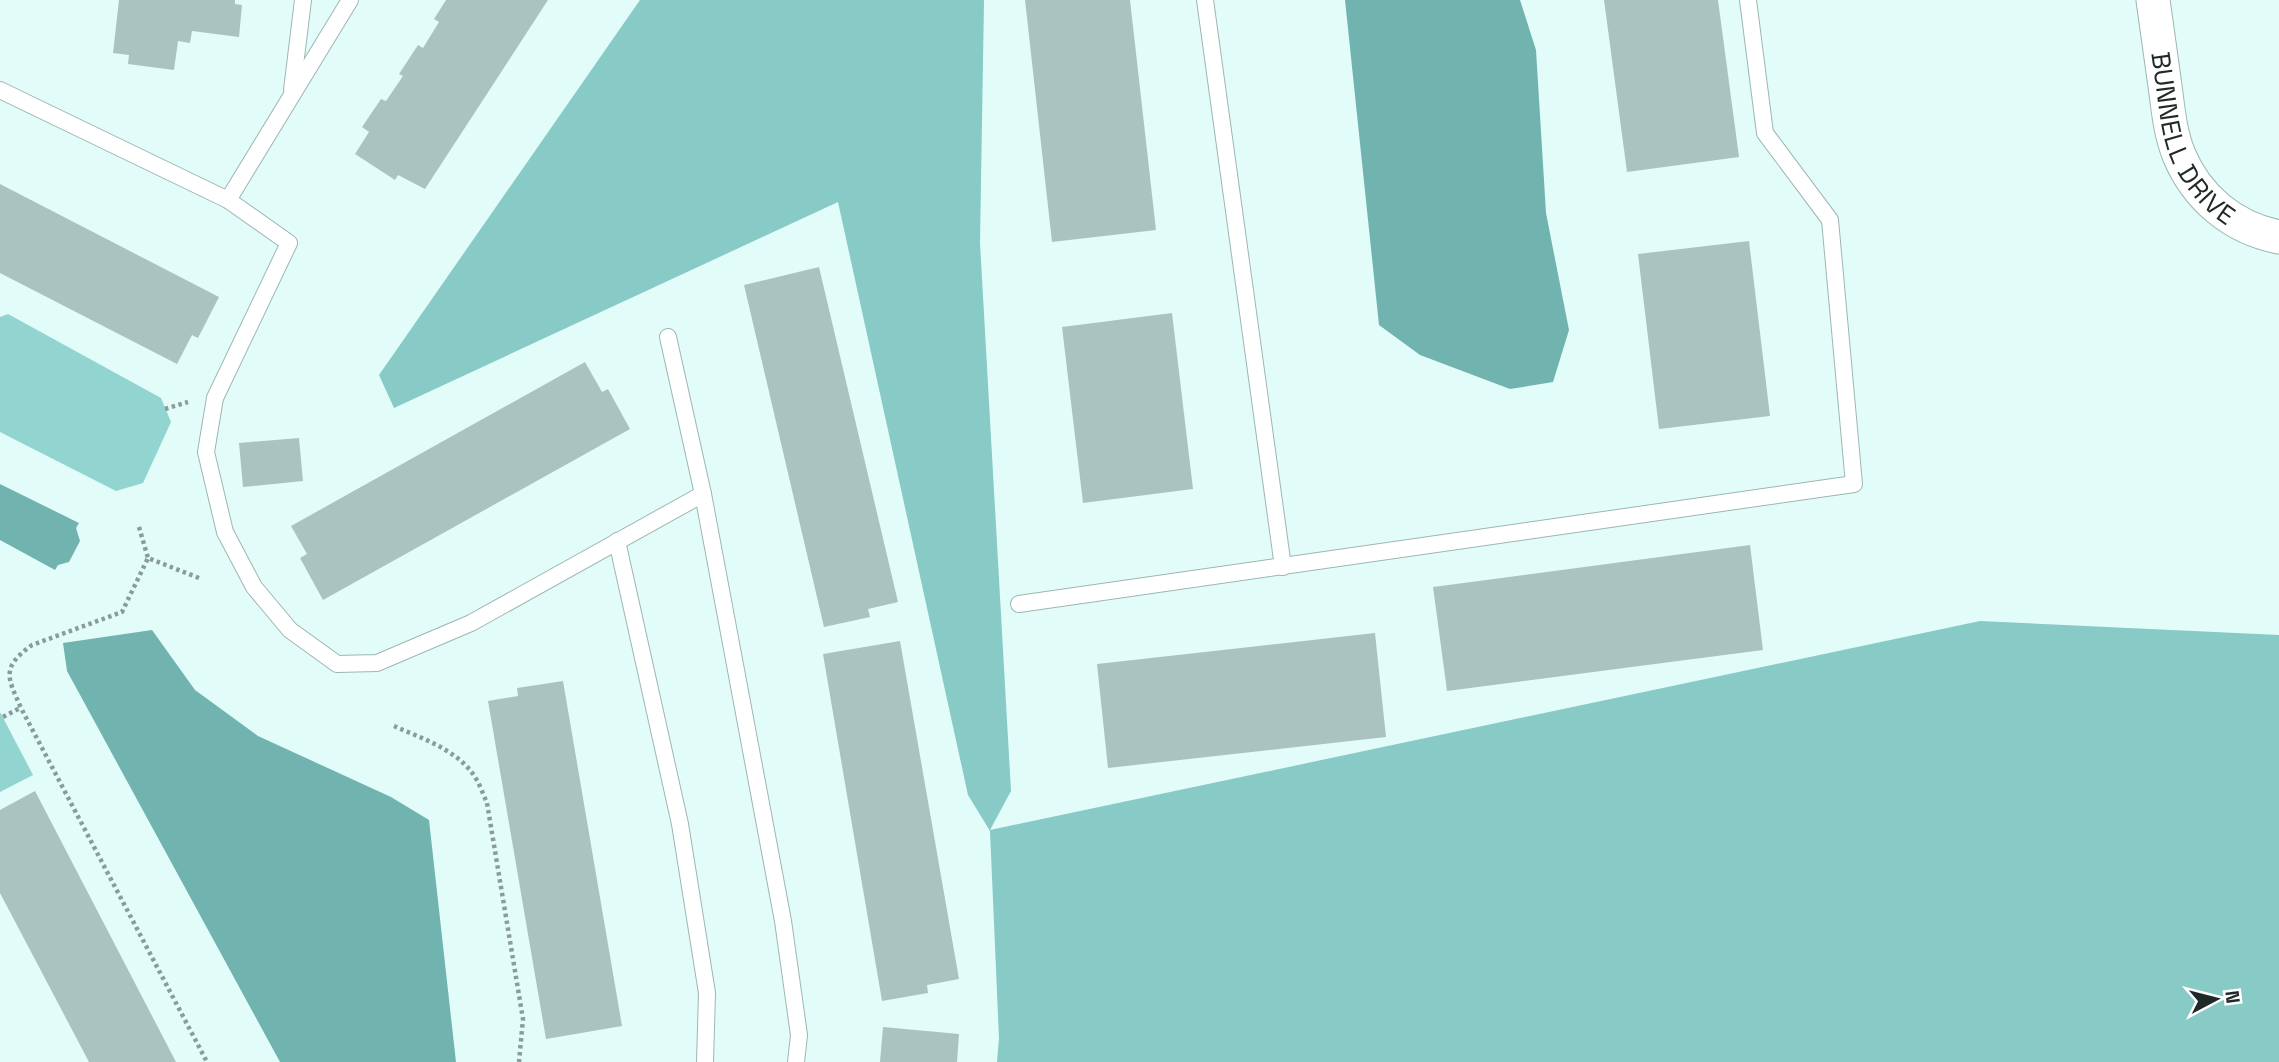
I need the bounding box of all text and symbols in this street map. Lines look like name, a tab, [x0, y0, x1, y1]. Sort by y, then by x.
street label: BUNNELL DRIVE	[2143, 50, 2242, 233]
north arrow	[2181, 964, 2251, 1034]
text: N	[2219, 989, 2246, 1005]

